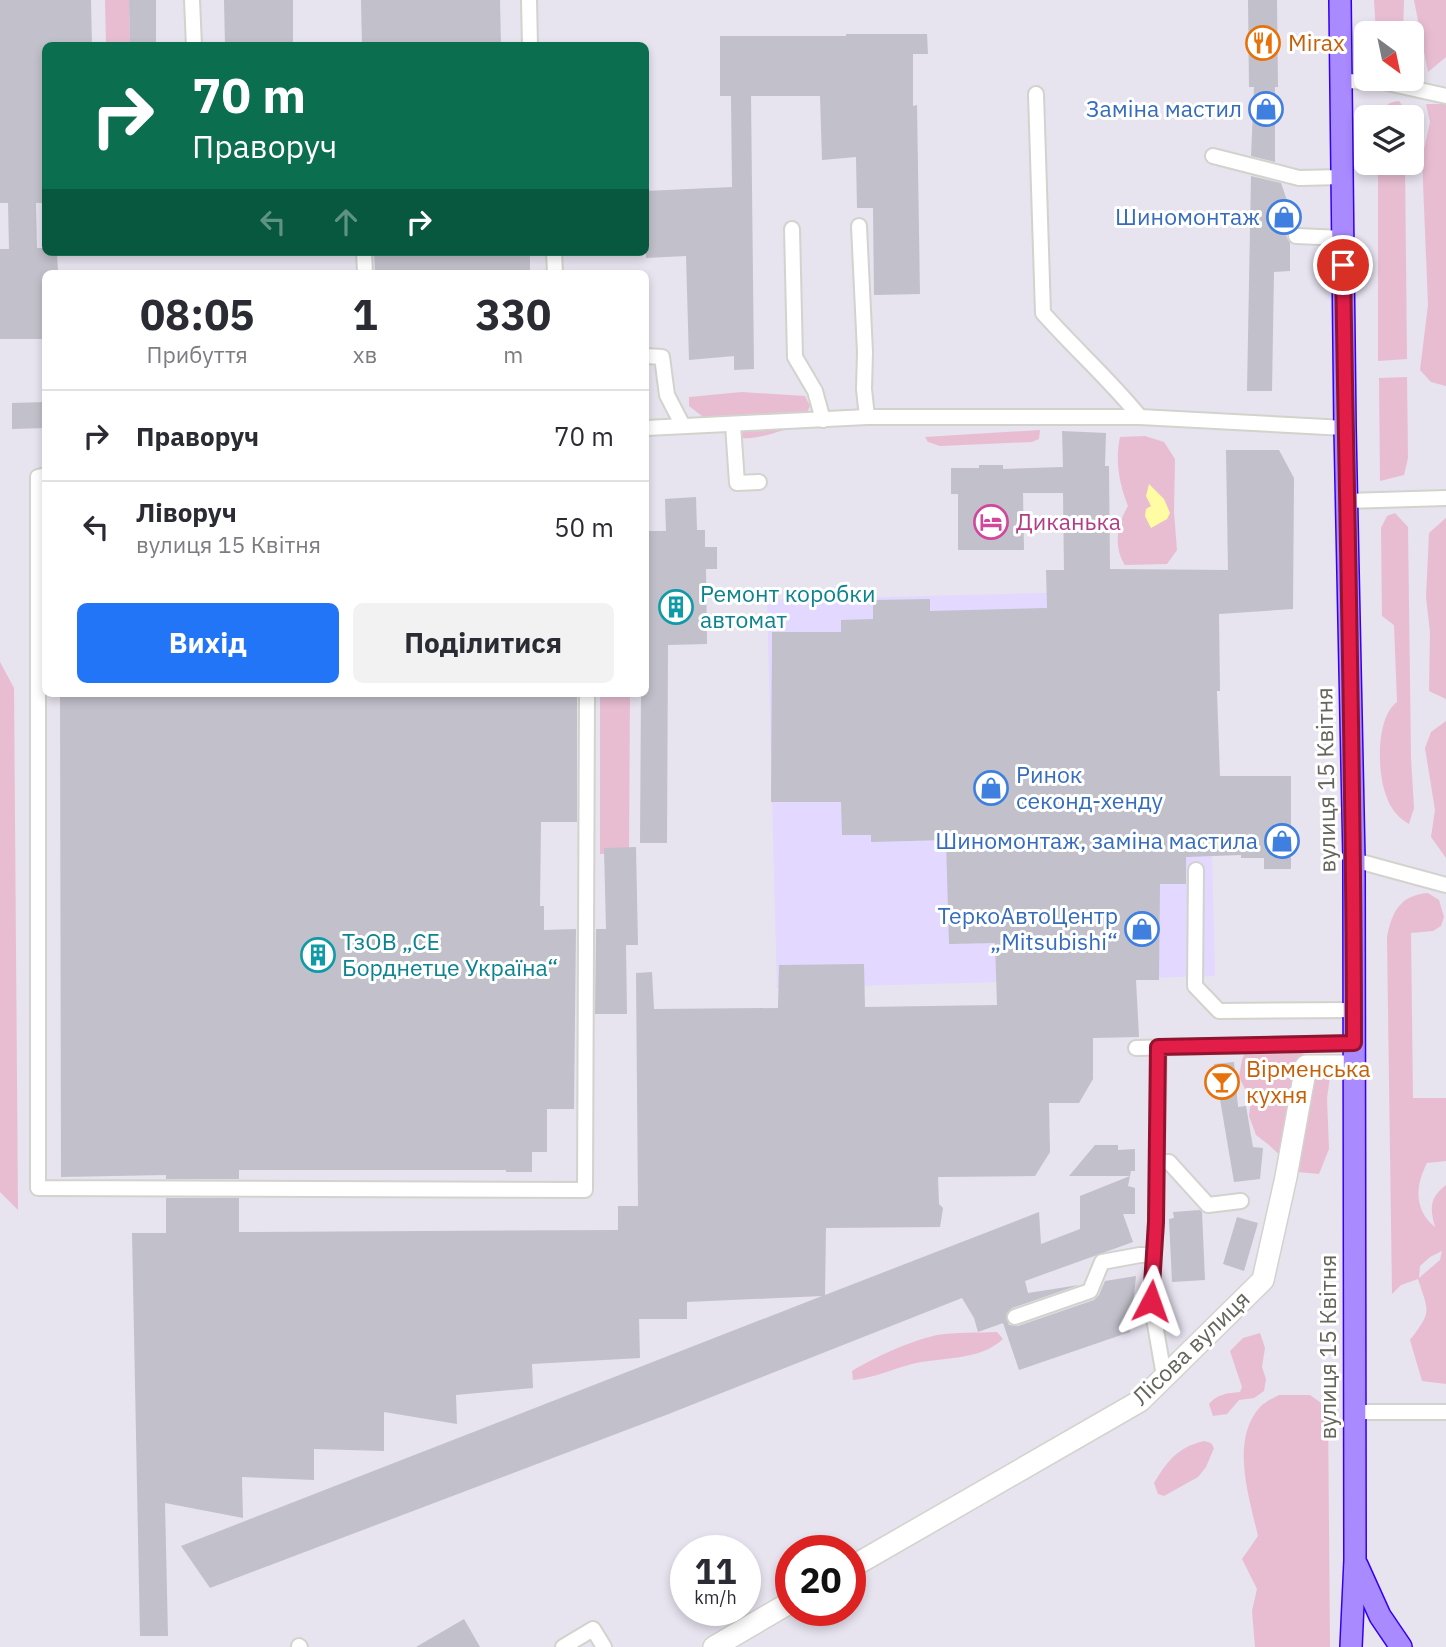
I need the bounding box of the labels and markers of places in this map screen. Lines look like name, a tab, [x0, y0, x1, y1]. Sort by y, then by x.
restaurant icon: Mirax	[1244, 24, 1282, 62]
place label: Mirax	[1288, 27, 1345, 57]
shop icon: Заміна мастил	[1247, 90, 1285, 128]
place label: Заміна мастил	[1086, 93, 1242, 123]
shop icon: Шиномонтаж	[1265, 198, 1303, 236]
place label: Шиномонтаж	[1115, 201, 1260, 231]
pin	[1313, 235, 1373, 295]
hotel icon: Диканька	[972, 503, 1010, 541]
place label: Диканька	[1016, 506, 1121, 536]
place label: Ремонт коробки автомат	[700, 578, 875, 634]
building icon: Ремонт коробки автомат	[657, 588, 695, 626]
place label: Ринок секонд-хенду	[1016, 759, 1164, 815]
shop icon: Ринок секонд-хенду	[972, 769, 1010, 807]
shop icon: Шиномонтаж, заміна мастила	[1263, 822, 1301, 860]
place label: Шиномонтаж, заміна мастила	[935, 825, 1258, 855]
place label: ТеркоАвтоЦентр „Mitsubishi“	[937, 900, 1118, 956]
shop icon: ТеркоАвтоЦентр „Mitsubishi“	[1123, 910, 1161, 948]
place label: ТзОВ „СЕ Борднетце Україна“	[342, 926, 558, 982]
building icon: ТзОВ „СЕ Борднетце Україна“	[299, 936, 337, 974]
place label: Вірменська кухня	[1246, 1053, 1371, 1109]
bar icon: Вірменська кухня	[1203, 1063, 1241, 1101]

